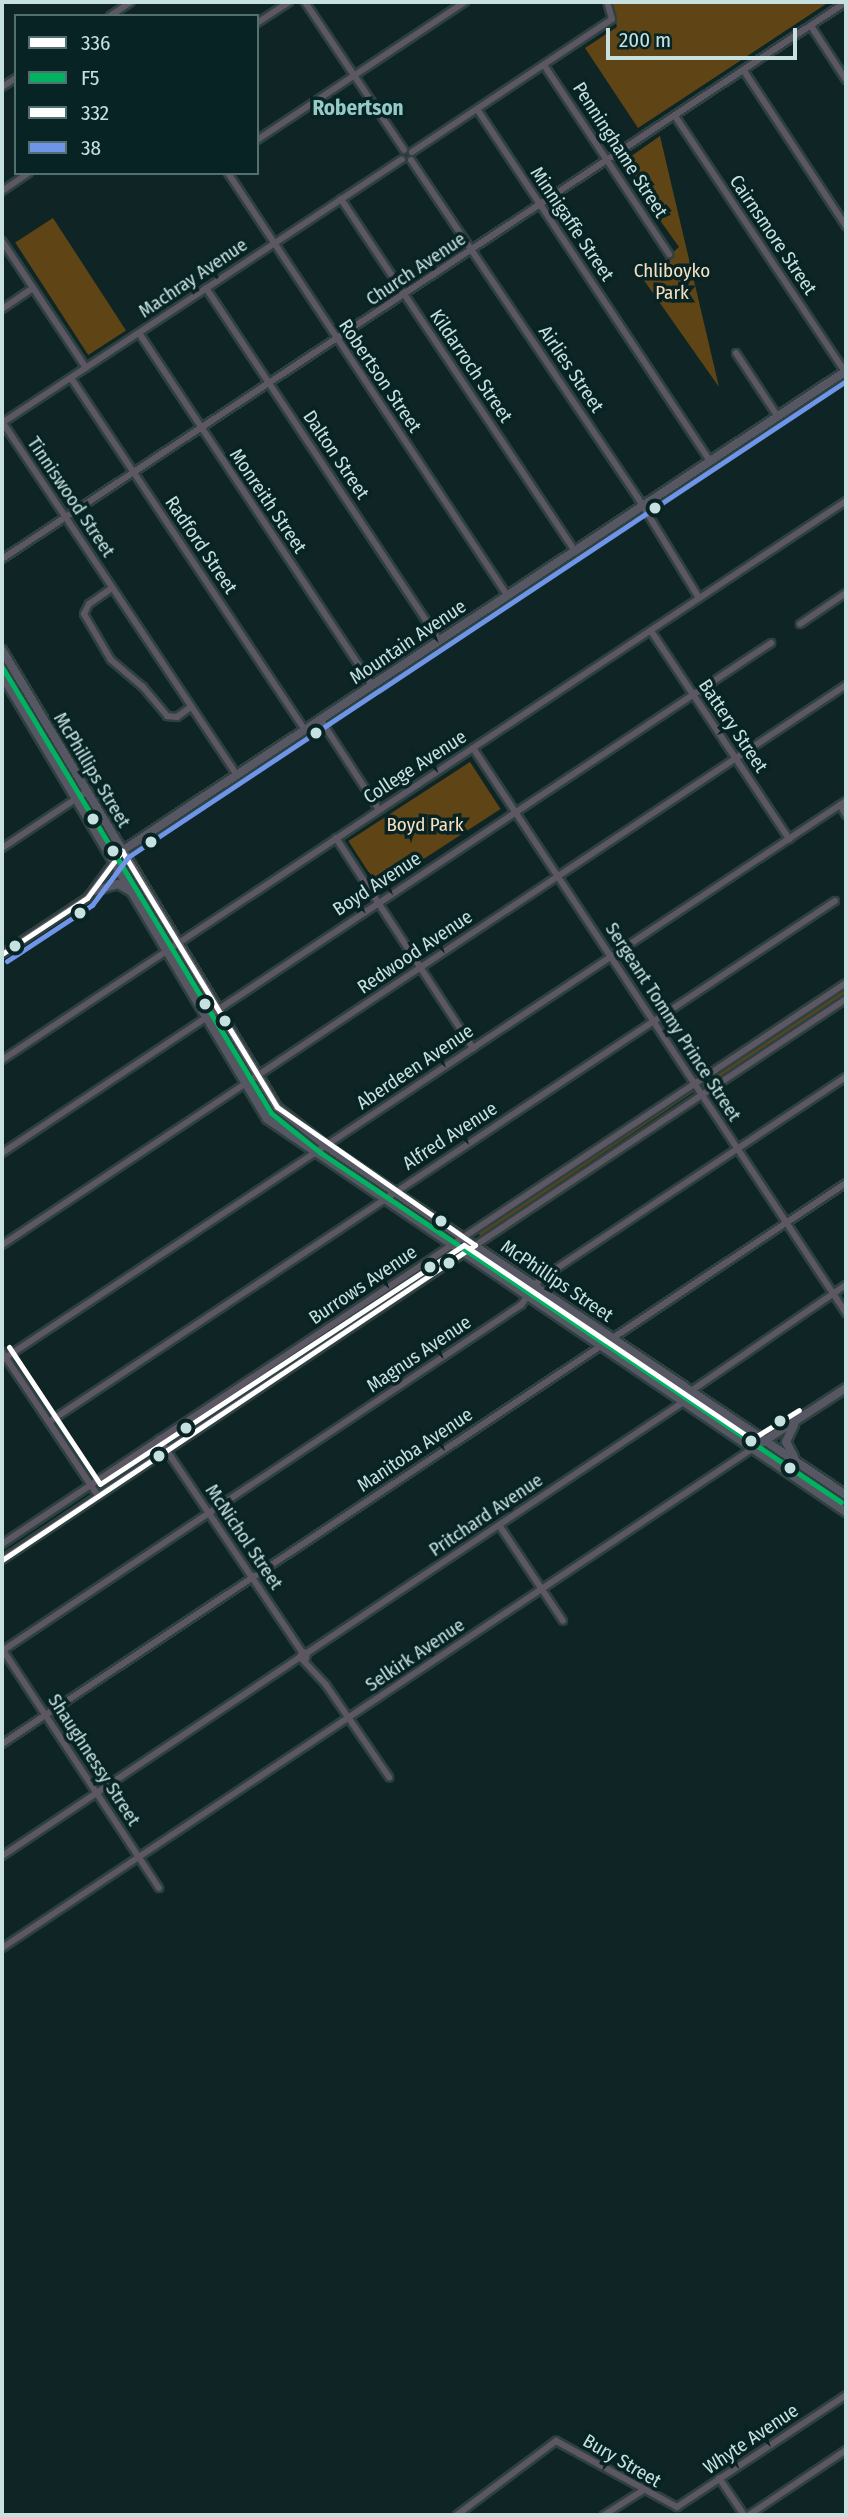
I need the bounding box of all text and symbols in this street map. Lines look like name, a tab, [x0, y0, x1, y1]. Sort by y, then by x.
legend	[14, 14, 259, 175]
scale bar	[610, 14, 801, 58]
text: 200 m	[619, 27, 671, 53]
text: 336	[81, 30, 110, 56]
text: F5	[81, 65, 99, 91]
street label: Penninghame Street	[568, 78, 672, 222]
district label: Robertson	[312, 95, 404, 121]
text: 332	[81, 100, 109, 126]
text: 38	[81, 135, 101, 161]
street label: Minnigaffe Street	[525, 162, 619, 286]
street label: Cairnsmore Street	[725, 171, 821, 299]
street label: Church Avenue	[362, 227, 470, 311]
street label: Machray Avenue	[134, 233, 252, 323]
park label: Chliboyko Park	[634, 260, 710, 304]
street label: Kildarroch Street	[425, 305, 517, 427]
street label: Robertson Street	[334, 315, 426, 437]
street label: Airlies Street	[534, 321, 608, 417]
street label: Dalton Street	[298, 406, 374, 504]
street label: Tinniswood Street	[22, 433, 120, 561]
street label: Monreith Street	[225, 444, 311, 558]
street label: Radford Street	[160, 492, 242, 598]
unlabelled marker	[648, 501, 662, 515]
street label: Mountain Avenue	[346, 595, 470, 689]
street label: Battery Street	[693, 675, 773, 777]
street label: McPhillips Street	[49, 708, 135, 832]
street label: College Avenue	[359, 725, 471, 809]
unlabelled marker	[309, 726, 323, 740]
unlabelled marker	[86, 812, 100, 826]
park label: Boyd Park	[386, 814, 464, 836]
unlabelled marker	[144, 835, 158, 849]
unlabelled marker	[106, 844, 120, 858]
street label: Boyd Avenue	[329, 847, 425, 921]
street label: Redwood Avenue	[353, 905, 477, 999]
unlabelled marker	[73, 906, 87, 920]
street label: Sergeant Tommy Prince Street	[600, 918, 746, 1126]
unlabelled marker	[8, 939, 22, 953]
unlabelled marker	[198, 997, 212, 1011]
unlabelled marker	[218, 1014, 232, 1028]
street label: Aberdeen Avenue	[352, 1019, 478, 1115]
street label: Alfred Avenue	[398, 1097, 502, 1175]
unlabelled marker	[434, 1214, 448, 1228]
street label: McPhillips Street	[497, 1235, 617, 1327]
street label: Burrows Avenue	[305, 1241, 421, 1329]
unlabelled marker	[442, 1256, 456, 1270]
unlabelled marker	[423, 1260, 437, 1274]
street label: Magnus Avenue	[362, 1311, 476, 1397]
street label: Manitoba Avenue	[353, 1403, 477, 1497]
unlabelled marker	[773, 1414, 787, 1428]
unlabelled marker	[179, 1421, 193, 1435]
unlabelled marker	[744, 1434, 758, 1448]
unlabelled marker	[152, 1449, 166, 1463]
unlabelled marker	[783, 1461, 797, 1475]
street label: Pritchard Avenue	[425, 1469, 547, 1561]
street label: McNichol Street	[200, 1480, 288, 1594]
street label: Selkirk Avenue	[361, 1614, 469, 1696]
street label: Shaughnessy Street	[43, 1690, 145, 1830]
street label: Whyte Avenue	[699, 2399, 803, 2479]
street label: Bury Street	[579, 2429, 665, 2493]

